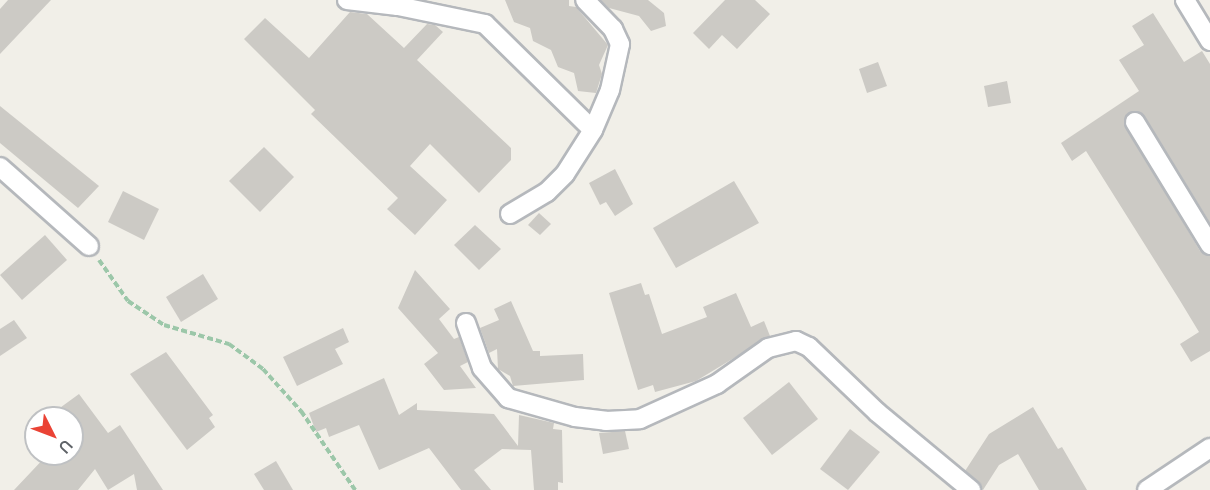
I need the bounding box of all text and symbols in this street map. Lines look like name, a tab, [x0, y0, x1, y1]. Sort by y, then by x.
north arrow	[24, 406, 84, 466]
text: U	[54, 435, 78, 458]

